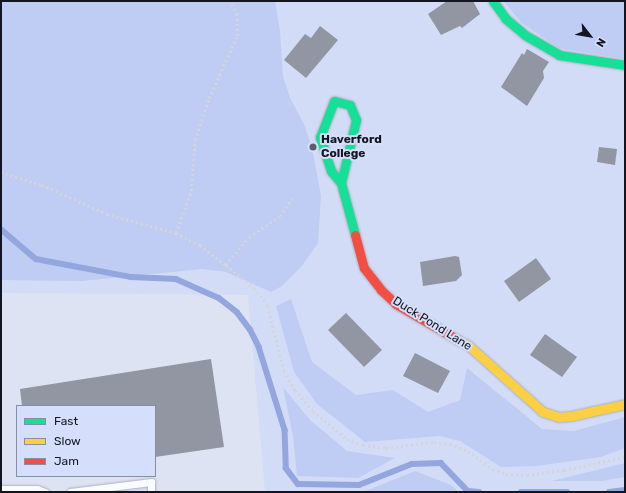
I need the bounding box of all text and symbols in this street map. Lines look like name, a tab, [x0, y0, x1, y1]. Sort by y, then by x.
north arrow	[570, 16, 610, 56]
text: N	[593, 36, 608, 49]
place label: Haverford College	[321, 133, 382, 161]
marker: Haverford College	[308, 142, 318, 152]
street label: Duck Pond Lane	[390, 294, 474, 354]
legend	[16, 405, 156, 477]
text: Fast	[54, 414, 78, 428]
text: Slow	[54, 434, 81, 448]
text: Jam	[54, 454, 79, 468]

